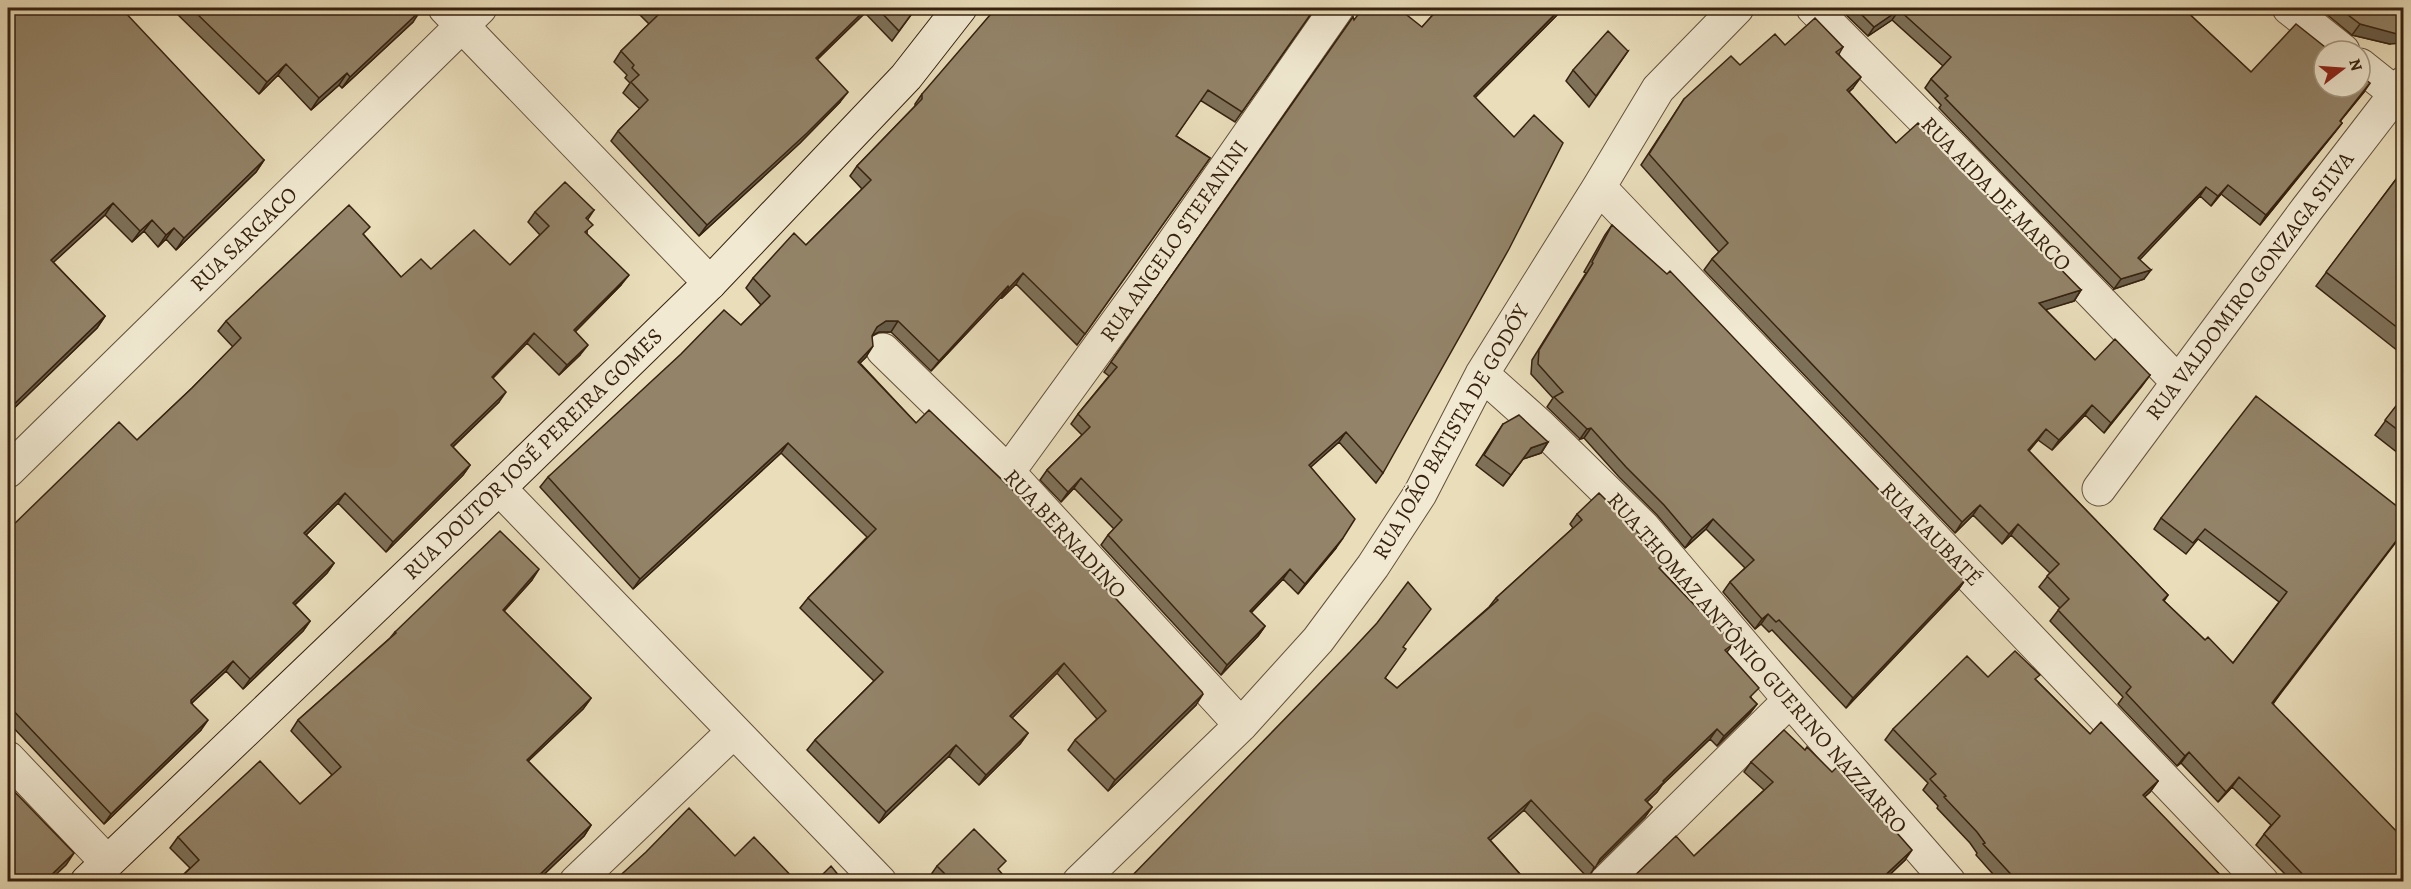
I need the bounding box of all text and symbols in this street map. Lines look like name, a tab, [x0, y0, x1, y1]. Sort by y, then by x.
north arrow	[2312, 39, 2372, 99]
text: N	[2343, 56, 2368, 74]
street label: RUA AIDA DE MARCO	[1914, 110, 2078, 278]
street label: RUA ANGELO STEFANINI	[1093, 134, 1255, 348]
street label: RUA VALDOMIRO GONZAGA SILVA	[2139, 145, 2362, 426]
street label: RUA SARGACO	[184, 180, 304, 298]
street label: RUA JOÃO BATISTA DE GODÓY	[1366, 298, 1537, 565]
street label: RUA DOUTOR JOSÉ PEREIRA GOMES	[397, 322, 669, 586]
street label: RUA BERNADINO	[997, 463, 1133, 605]
street label: RUA TAUBATÉ	[1873, 475, 1989, 593]
street label: RUA THOMAZ ANTÔNIO GUERINO NAZZARRO	[1600, 486, 1914, 840]

